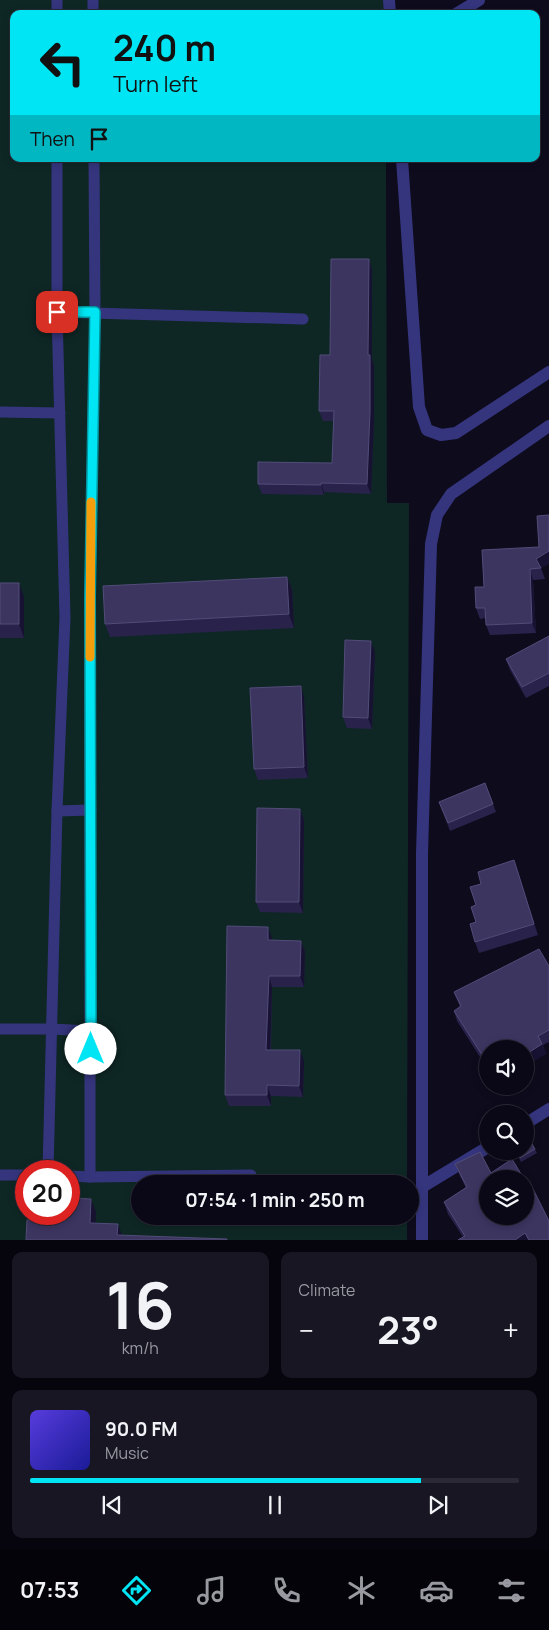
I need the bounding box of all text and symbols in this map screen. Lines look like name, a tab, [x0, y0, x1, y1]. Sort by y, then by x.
text: 240 m	[113, 24, 216, 72]
icon: left	[30, 30, 95, 95]
text: Turn left	[113, 69, 198, 99]
icon: arrive	[85, 125, 113, 153]
text: Then	[30, 126, 75, 152]
pin	[36, 291, 78, 333]
icon: arrive	[43, 298, 71, 326]
position arrow	[64, 1022, 116, 1074]
map controls	[479, 1040, 534, 1225]
button: sound	[479, 1040, 534, 1095]
button: search	[479, 1105, 534, 1160]
speed limit sign: 20	[15, 1160, 80, 1225]
button: layers	[479, 1170, 534, 1225]
text: 07:54 · 1 min · 250 m	[185, 1187, 365, 1213]
text: 16	[106, 1260, 175, 1349]
text: Climate	[299, 1279, 355, 1301]
text: 23°	[377, 1303, 439, 1355]
text: −	[299, 1311, 314, 1349]
text: +	[503, 1311, 519, 1349]
text: km/h	[122, 1337, 159, 1359]
text: 90.0 FM	[105, 1416, 178, 1442]
text: Music	[105, 1442, 149, 1464]
icon: previous	[98, 1491, 126, 1519]
icon: pause	[261, 1491, 289, 1519]
icon: next	[424, 1491, 452, 1519]
icon: directions	[119, 1573, 154, 1608]
icon: music	[194, 1573, 229, 1608]
icon: phone	[269, 1573, 304, 1608]
icon: climate	[344, 1573, 379, 1608]
icon: car	[419, 1573, 454, 1608]
icon: filters	[494, 1573, 529, 1608]
text: 07:53	[20, 1575, 79, 1605]

